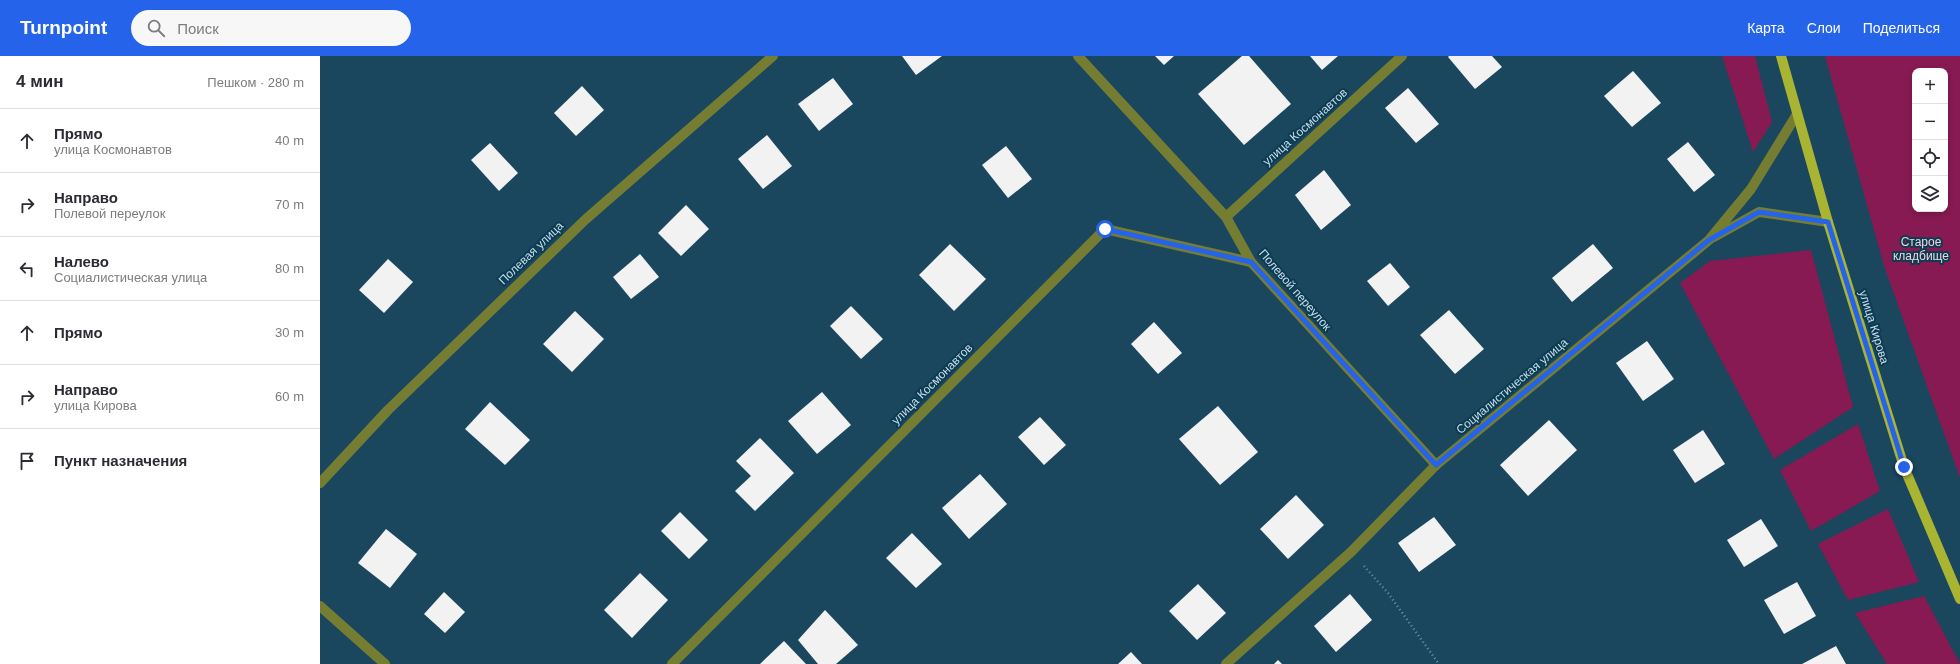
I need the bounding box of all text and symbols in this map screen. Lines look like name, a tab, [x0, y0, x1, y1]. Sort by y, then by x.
search box	[131, 10, 411, 46]
text: Turnpoint	[20, 17, 107, 38]
icon: search	[145, 17, 167, 39]
text: Поиск	[177, 20, 219, 37]
text: Карта	[1747, 20, 1785, 36]
text: Слои	[1807, 20, 1841, 36]
text: Поделиться	[1863, 20, 1940, 36]
map controls	[1912, 68, 1948, 212]
button: +	[1912, 68, 1948, 104]
text: 4 мин	[16, 72, 63, 91]
text: Пешком · 280 m	[207, 75, 304, 90]
street label: улица Космонавтов	[1260, 85, 1350, 169]
button: −	[1912, 104, 1948, 140]
text: Прямо	[54, 125, 103, 142]
icon: ahead	[16, 130, 38, 152]
text: 40 m	[275, 133, 304, 148]
button: locate	[1912, 140, 1948, 176]
text: улица Космонавтов	[54, 142, 172, 157]
button: layers	[1912, 176, 1948, 212]
text: Направо	[54, 189, 118, 206]
icon: right	[16, 194, 38, 216]
text: 70 m	[275, 197, 304, 212]
text: Полевой переулок	[54, 206, 165, 221]
street label: Полевая улица	[496, 218, 566, 287]
route start	[1096, 220, 1114, 238]
park label: Старое кладбище	[1893, 235, 1949, 263]
street label: Полевой переулок	[1256, 247, 1335, 334]
text: Налево	[54, 253, 109, 270]
icon: left	[16, 258, 38, 280]
text: 80 m	[275, 261, 304, 276]
text: Социалистическая улица	[54, 270, 207, 285]
street label: улица Кирова	[1856, 288, 1892, 366]
icon: ahead	[16, 322, 38, 344]
text: Прямо	[54, 324, 103, 341]
text: 30 m	[275, 325, 304, 340]
street label: Социалистическая улица	[1453, 335, 1571, 437]
street label: улица Космонавтов	[889, 341, 975, 427]
text: Направо	[54, 381, 118, 398]
icon: right	[16, 386, 38, 408]
text: 60 m	[275, 389, 304, 404]
text: улица Кирова	[54, 398, 137, 413]
icon: arrive	[16, 450, 38, 472]
text: Пункт назначения	[54, 452, 187, 469]
route end	[1895, 458, 1913, 476]

